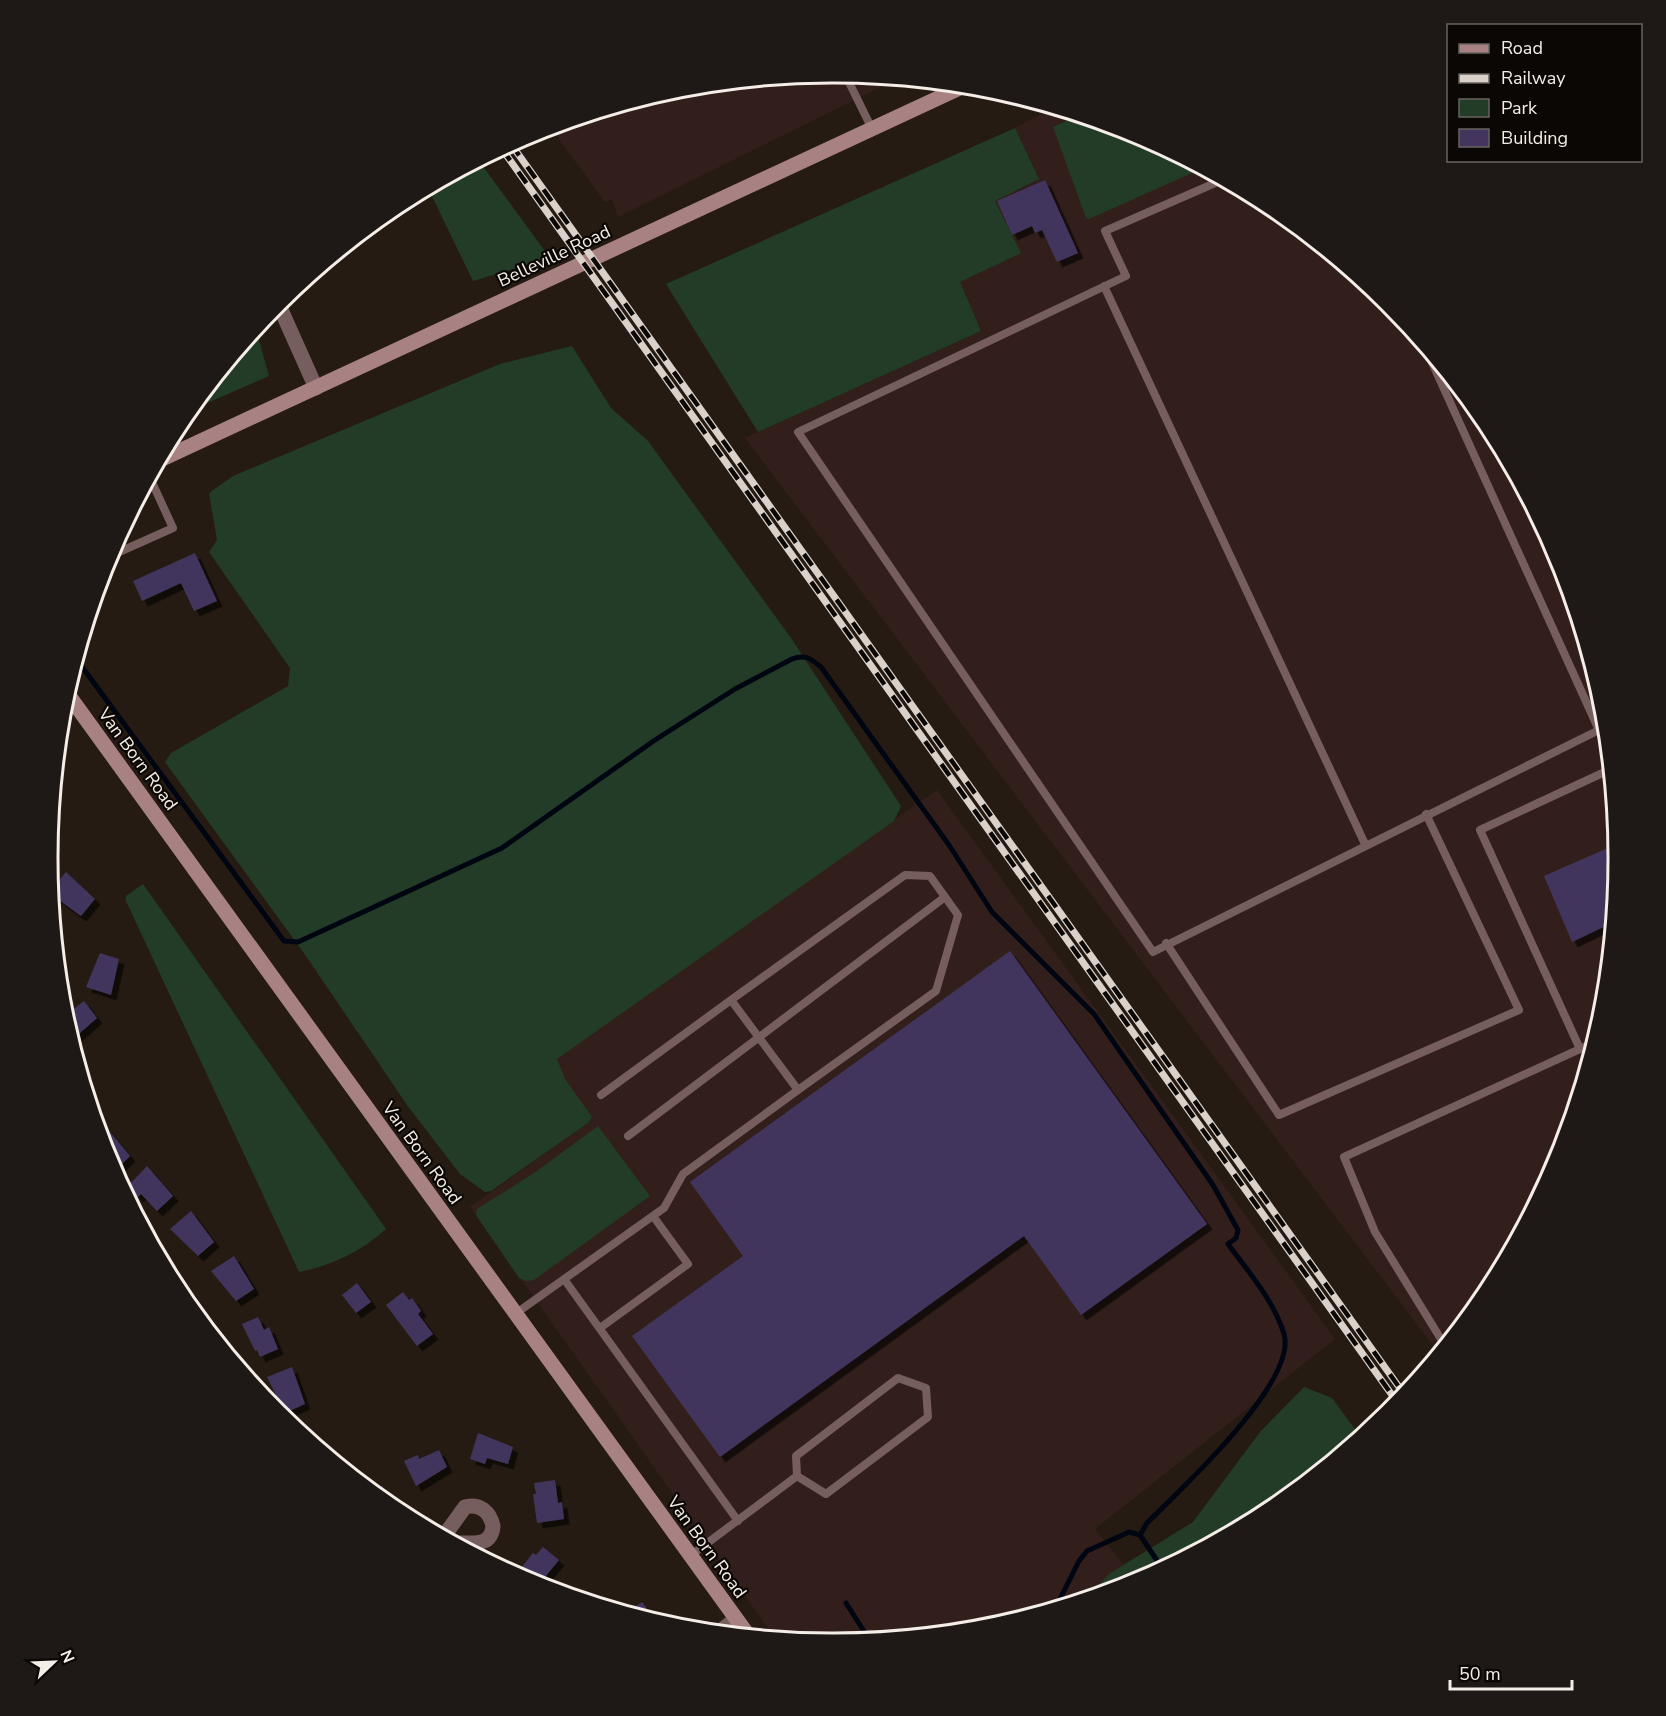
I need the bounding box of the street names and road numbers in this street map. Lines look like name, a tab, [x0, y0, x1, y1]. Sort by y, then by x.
street label: Belleville Road	[494, 219, 614, 293]
street label: Van Born Road	[92, 702, 183, 815]
street label: Van Born Road	[376, 1096, 467, 1209]
street label: Van Born Road	[661, 1490, 752, 1603]

